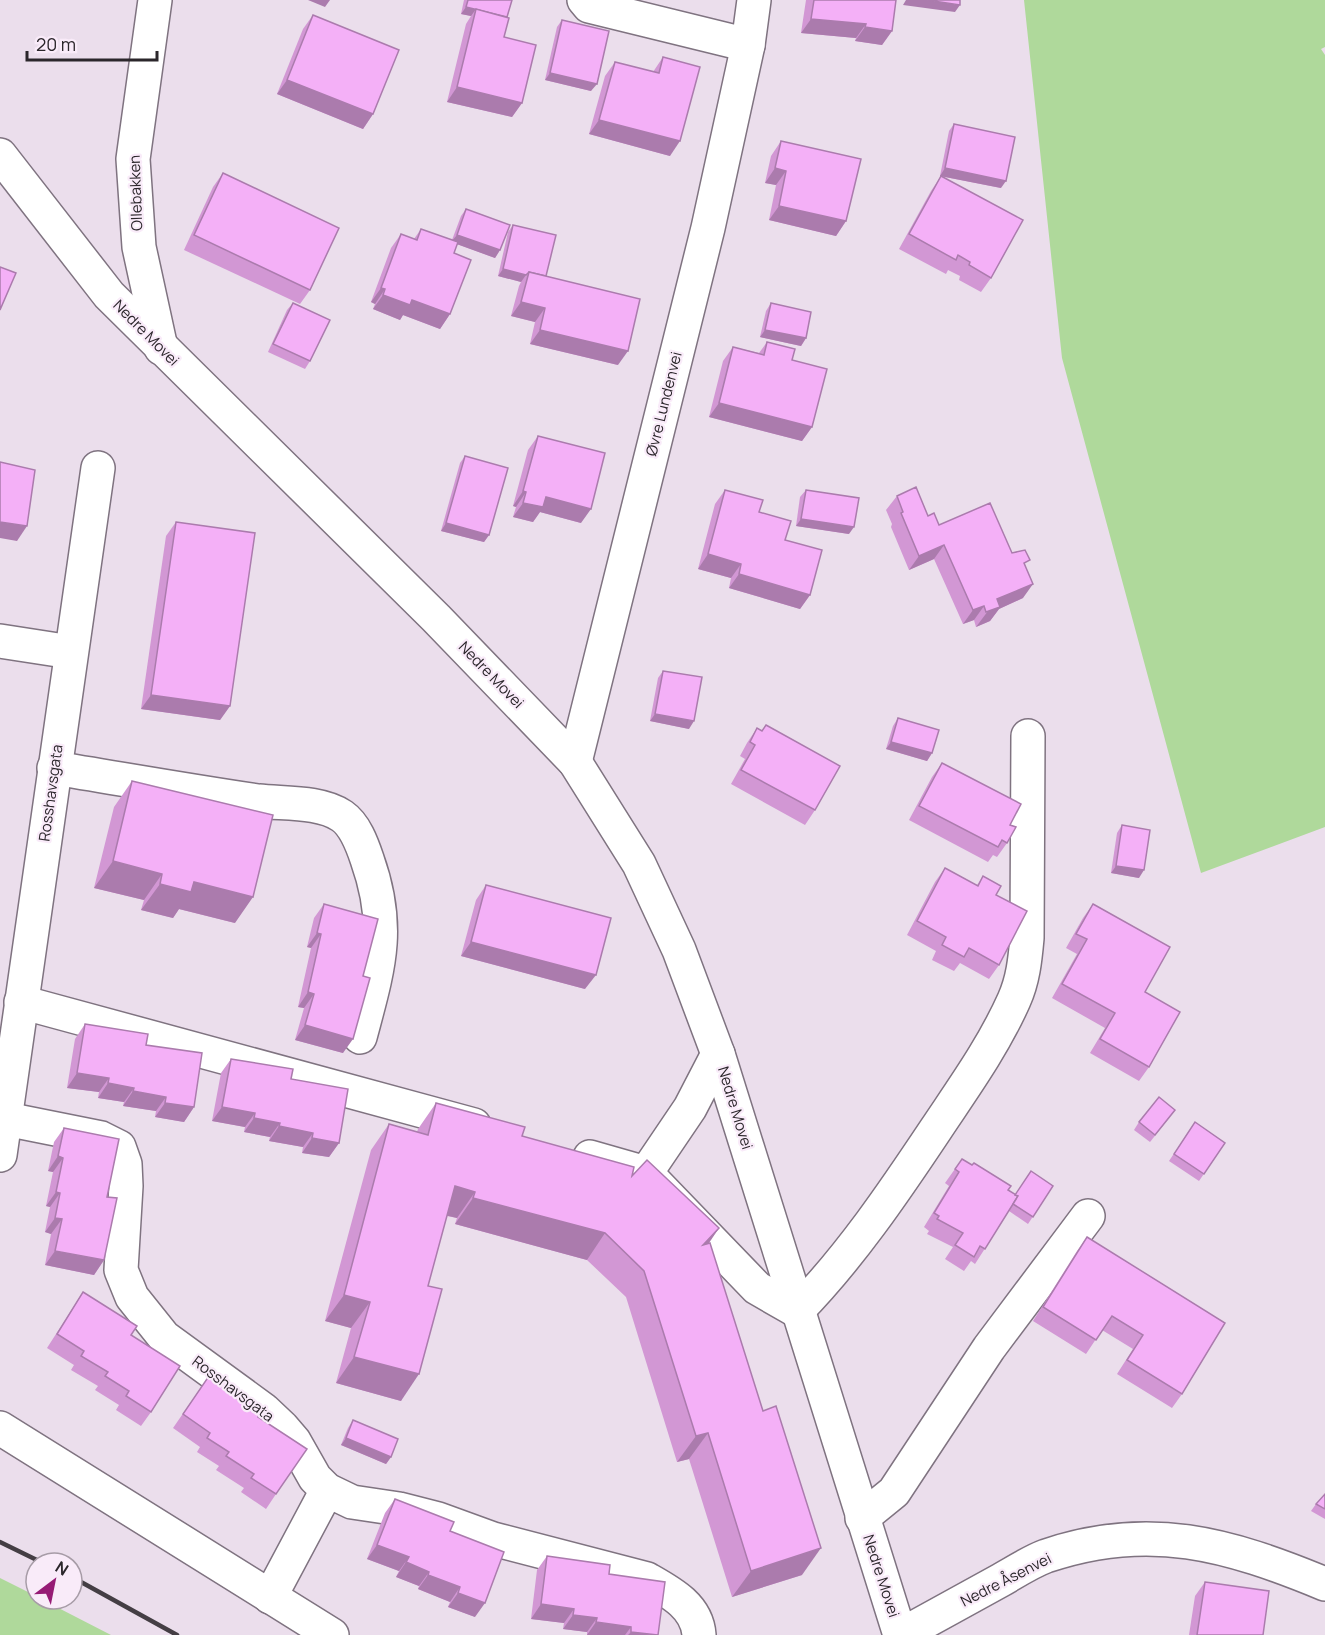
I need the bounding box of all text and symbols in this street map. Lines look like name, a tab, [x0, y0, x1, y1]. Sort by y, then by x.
scale bar	[27, 24, 158, 62]
text: 20 m	[36, 32, 76, 56]
street label: Ollebakken	[124, 155, 147, 231]
street label: Nedre Movei	[109, 295, 184, 370]
street label: Øvre Lundenvei	[640, 349, 687, 458]
street label: Nedre Movei	[454, 637, 529, 713]
street label: Rosshavsgata	[33, 743, 68, 843]
street label: Nedre Movei	[713, 1064, 758, 1152]
street label: Rosshavsgata	[188, 1351, 279, 1426]
street label: Nedre Movei	[858, 1532, 905, 1620]
street label: Nedre Åsenvei	[957, 1548, 1055, 1611]
north arrow	[24, 1551, 84, 1611]
text: N	[51, 1556, 73, 1581]

